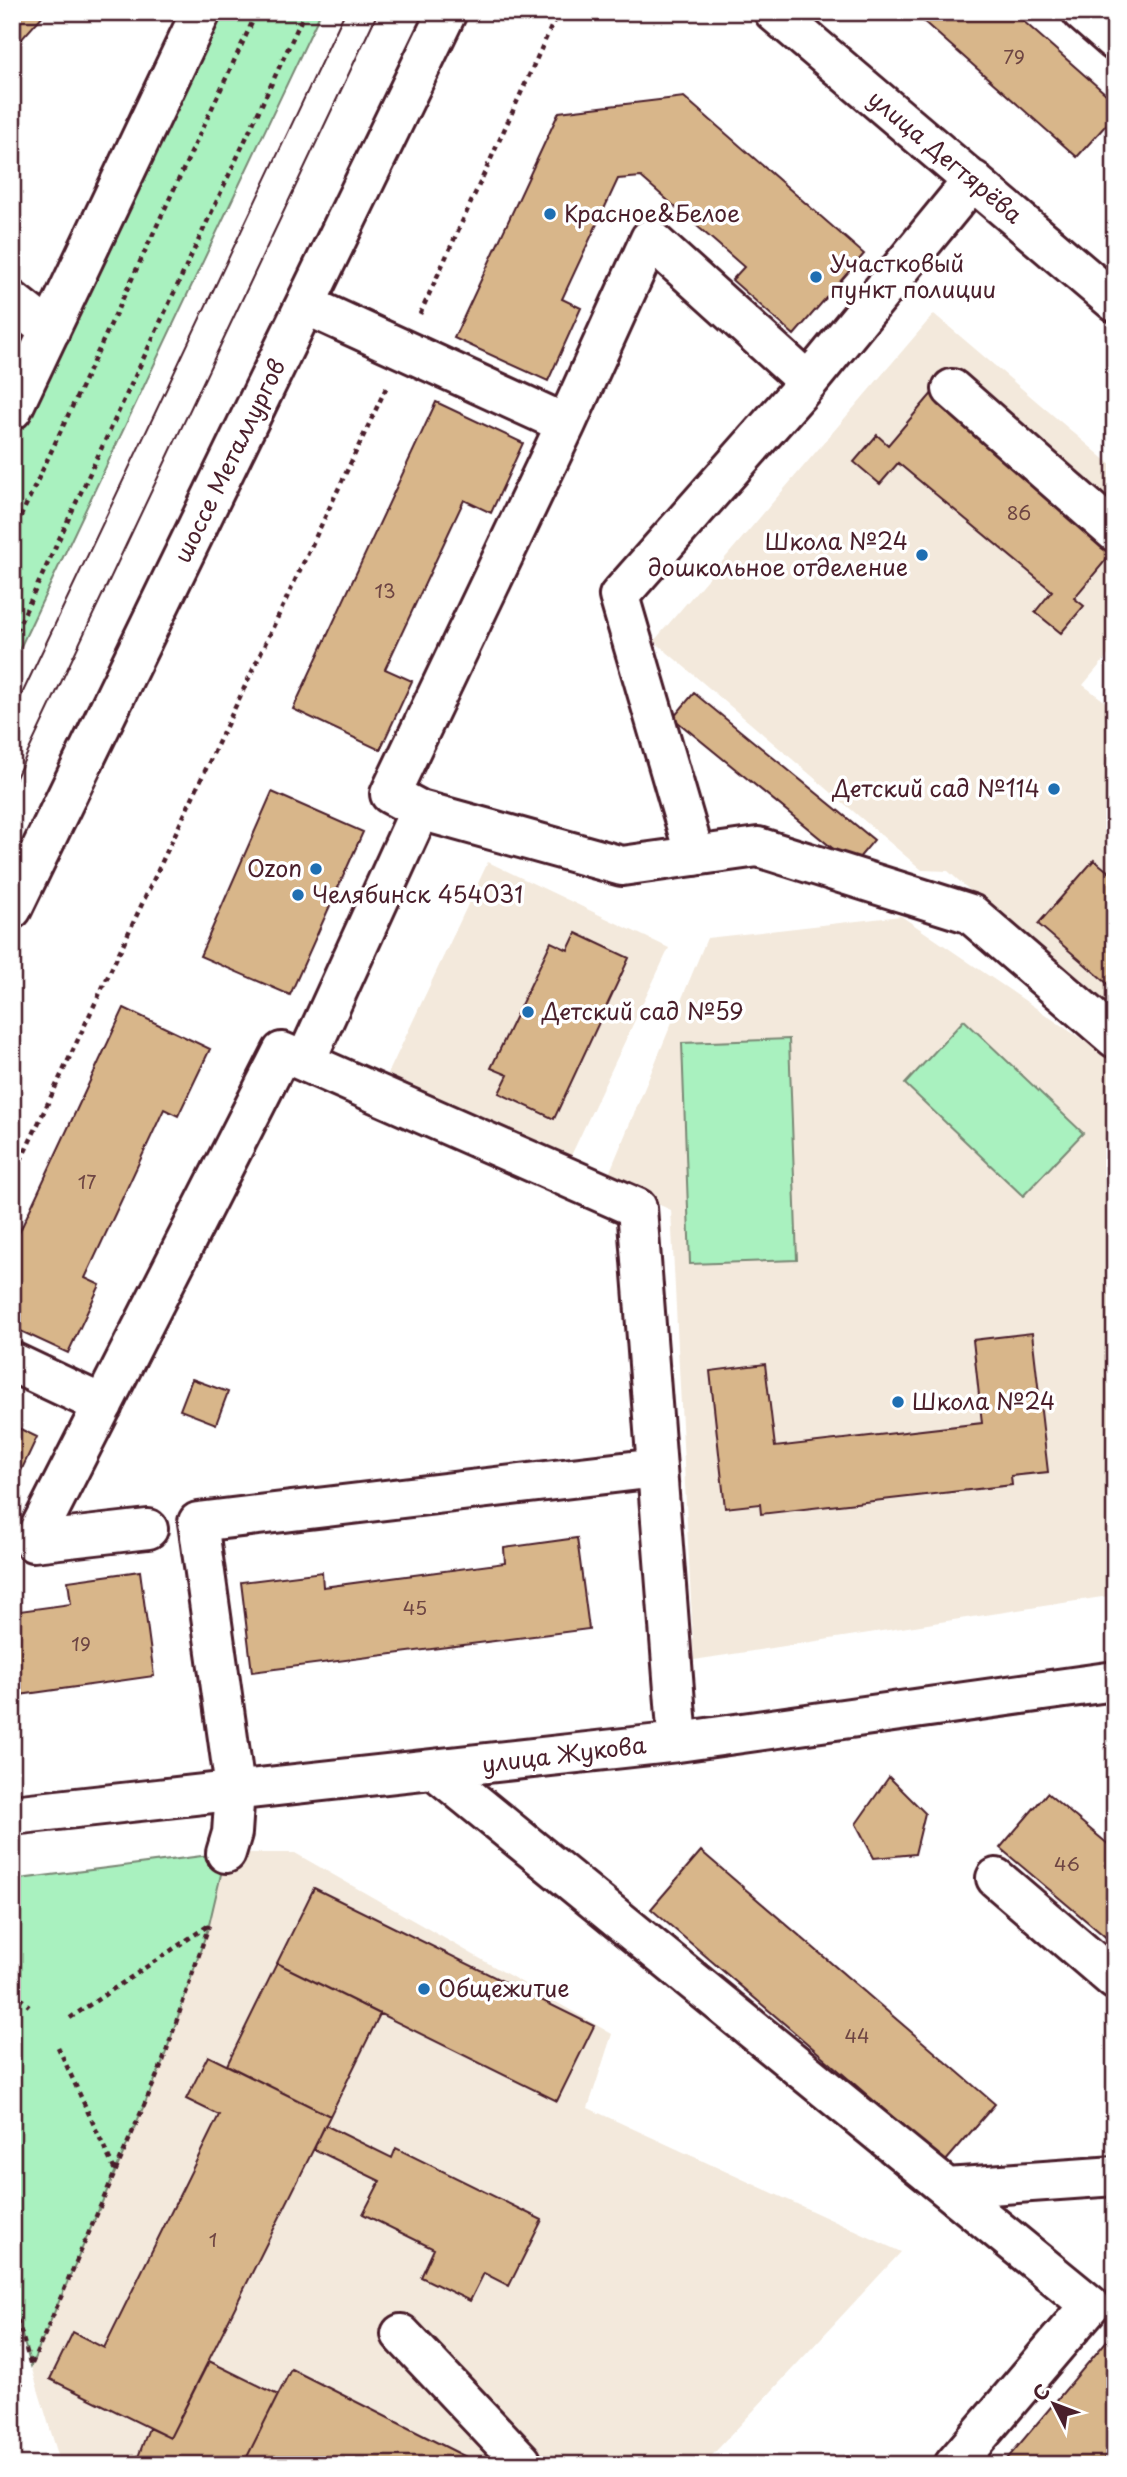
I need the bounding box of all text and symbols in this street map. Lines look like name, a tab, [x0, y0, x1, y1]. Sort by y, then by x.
house number: 79	[1003, 42, 1025, 70]
street label: улица Дегтярёва	[861, 81, 1031, 231]
place label: Красное&Белое	[564, 195, 740, 230]
marker: Красное&Белое	[542, 206, 558, 222]
place label: Участковый пункт полиции	[830, 245, 996, 306]
marker: Участковый пункт полиции	[808, 269, 824, 285]
street label: шоссе Металлургов	[164, 352, 293, 568]
house number: 86	[1007, 498, 1031, 526]
place label: Школа №24 дошкольное отделение	[648, 523, 908, 584]
marker: Школа №24 дошкольное отделение	[914, 547, 930, 563]
house number: 13	[374, 576, 396, 604]
place label: Детский сад №114	[831, 770, 1040, 805]
marker: Детский сад №114	[1046, 781, 1062, 797]
place label: Ozon	[247, 850, 302, 885]
marker: Ozon	[308, 861, 324, 877]
place label: Челябинск 454031	[312, 876, 523, 911]
marker: Челябинск 454031	[290, 887, 306, 903]
place label: Детский сад №59	[541, 993, 744, 1028]
marker: Детский сад №59	[520, 1004, 536, 1020]
house number: 17	[78, 1167, 96, 1195]
place label: Школа №24	[912, 1383, 1055, 1418]
marker: Школа №24	[890, 1394, 906, 1410]
house number: 45	[403, 1593, 427, 1621]
house number: 19	[71, 1629, 91, 1657]
street label: улица Жукова	[480, 1726, 649, 1781]
house number: 46	[1054, 1849, 1080, 1877]
place label: Общежитие	[438, 1970, 570, 2005]
marker: Общежитие	[416, 1981, 432, 1997]
house number: 44	[844, 2021, 870, 2049]
house number: 1	[209, 2225, 217, 2253]
north arrow	[1018, 2368, 1088, 2438]
text: С	[1025, 2377, 1056, 2407]

